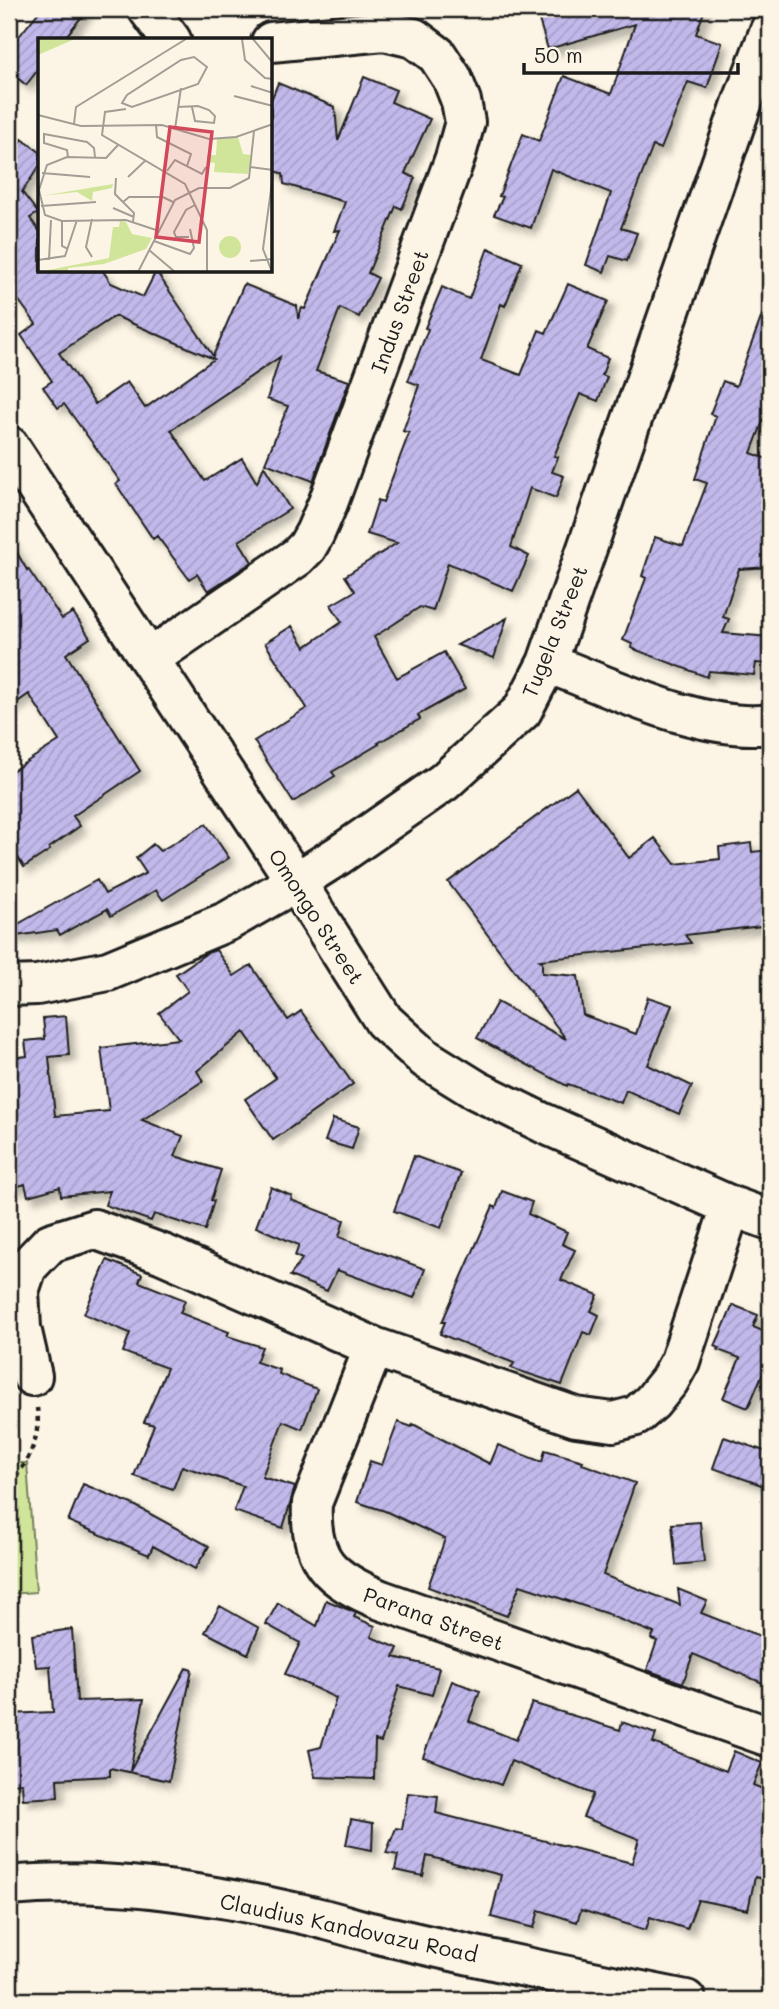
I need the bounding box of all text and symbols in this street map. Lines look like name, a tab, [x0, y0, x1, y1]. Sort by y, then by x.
scale bar	[524, 32, 737, 76]
inset map	[38, 38, 273, 273]
text: 50 m	[534, 41, 583, 68]
street label: Indus Street	[364, 246, 434, 376]
street label: Tugela Street	[515, 561, 593, 701]
street label: Omongo Street	[263, 843, 371, 989]
street label: Parana Street	[360, 1580, 508, 1656]
street label: Claudius Kandovazu Road	[218, 1886, 480, 1968]

